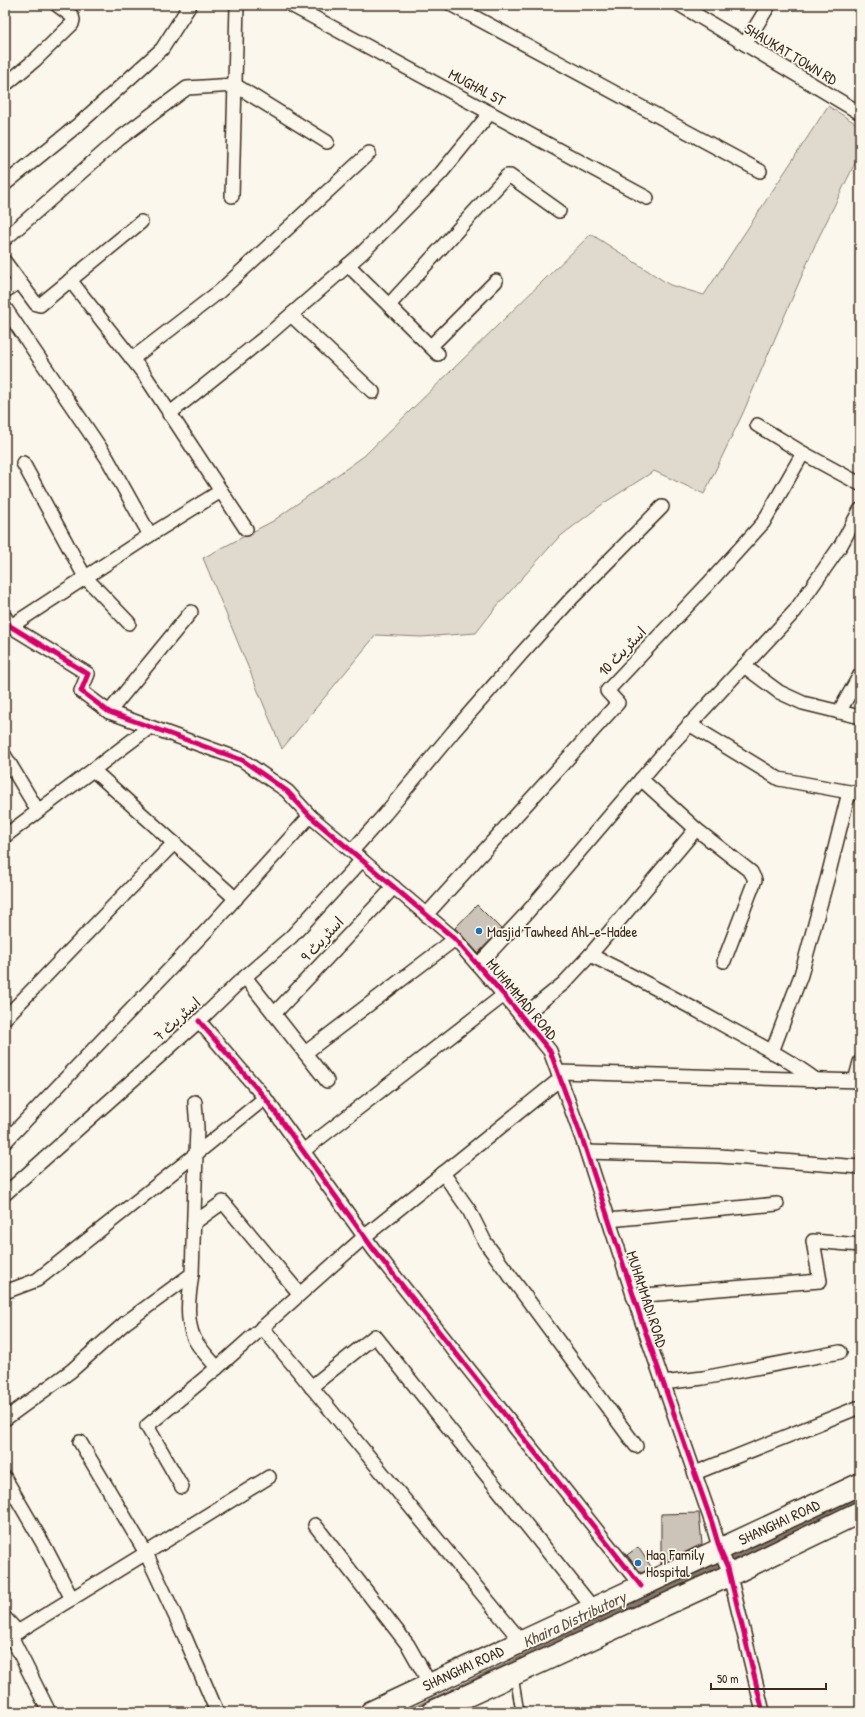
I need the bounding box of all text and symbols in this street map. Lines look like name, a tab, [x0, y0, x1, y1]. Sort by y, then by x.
street label: SHAUKAT TOWN RD	[741, 18, 842, 91]
street label: MUGHAL ST	[445, 63, 510, 111]
street label: اسٹریٹ 10	[593, 622, 651, 680]
street label: اسٹریٹ 9	[296, 912, 348, 966]
place label: Masjid Tawheed Ahl-e-Hadee	[487, 921, 638, 942]
marker: Masjid Tawheed Ahl-e-Hadee	[474, 926, 484, 936]
street label: MUHAMMADI ROAD	[482, 954, 563, 1045]
street label: اسٹریٹ 7	[149, 992, 205, 1046]
street label: MUHAMMADI ROAD	[622, 1248, 673, 1351]
street label: SHANGHAI ROAD	[735, 1494, 824, 1550]
place label: Haq Family Hospital	[646, 1544, 705, 1582]
marker: Haq Family Hospital	[633, 1558, 643, 1568]
water label: Khaira Distributory	[519, 1585, 631, 1653]
street label: SHANGHAI ROAD	[419, 1640, 508, 1696]
scale bar	[711, 1665, 826, 1691]
text: 50 m	[717, 1670, 738, 1687]

